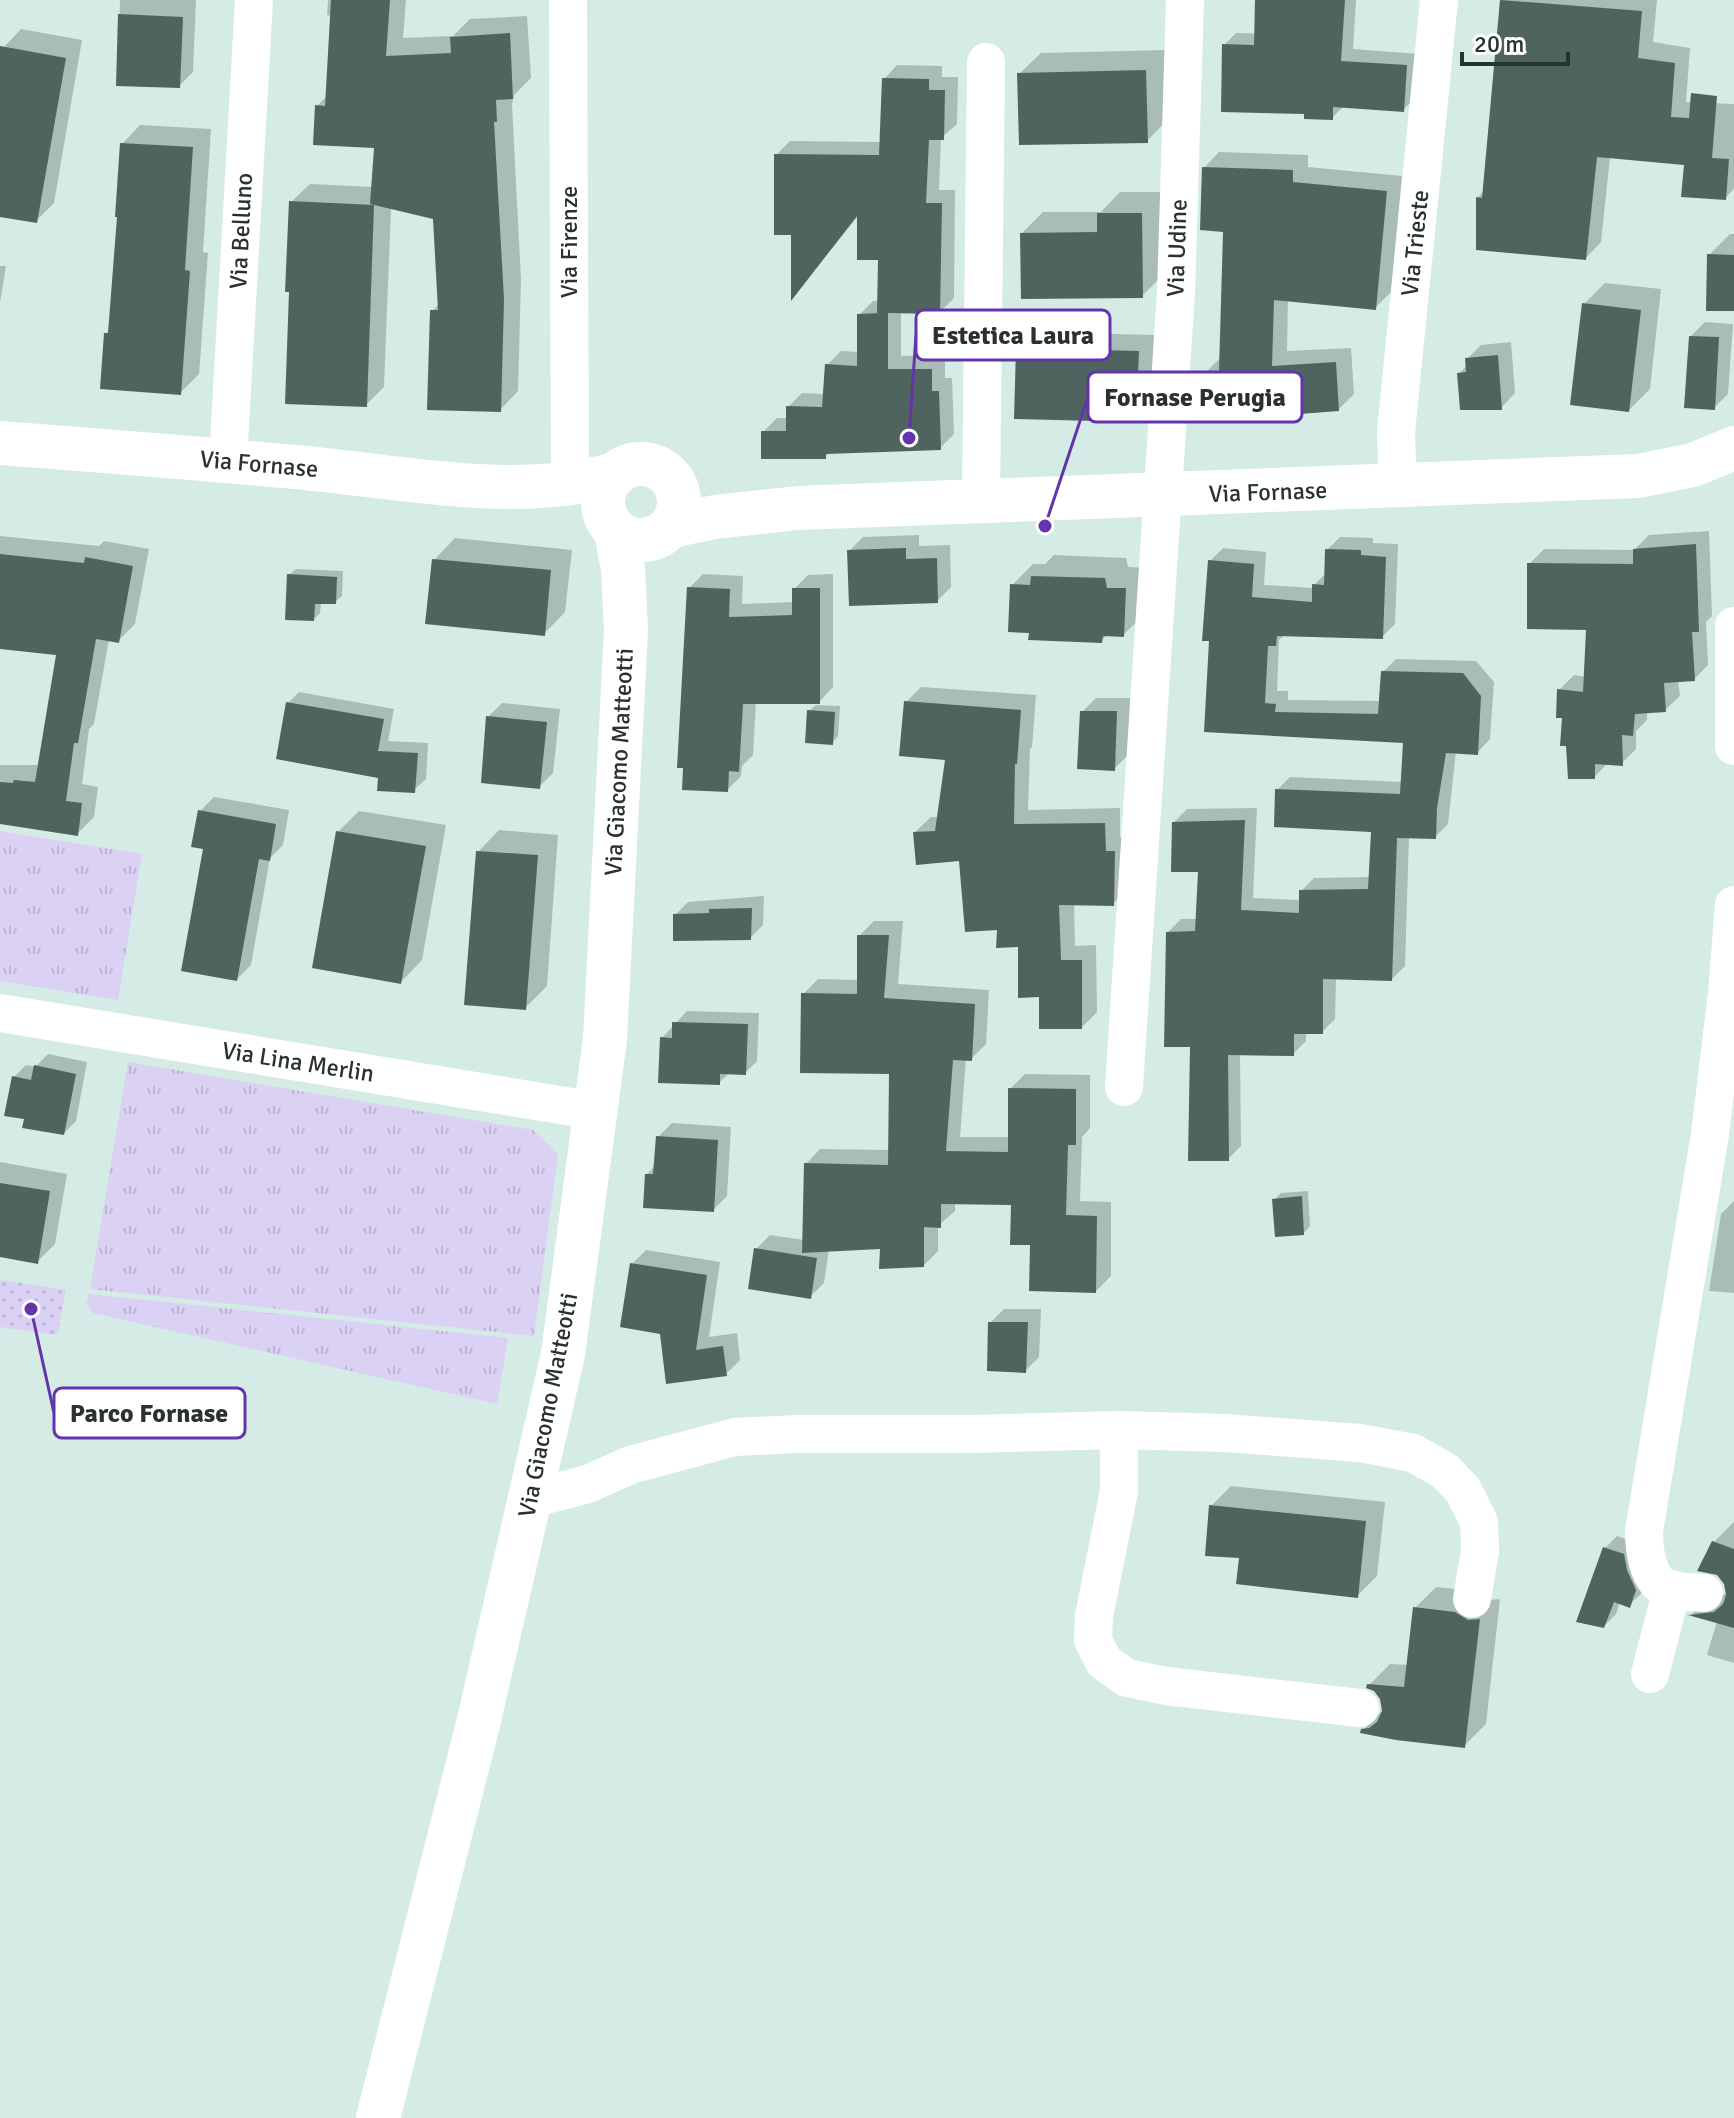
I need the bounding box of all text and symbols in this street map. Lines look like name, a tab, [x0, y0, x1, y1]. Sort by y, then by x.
scale bar	[1462, 16, 1568, 66]
text: 20 m	[1474, 29, 1524, 59]
street label: Via Belluno	[223, 172, 259, 290]
street label: Via Firenze	[554, 186, 584, 298]
street label: Via Trieste	[1394, 188, 1436, 298]
street label: Via Udine	[1160, 198, 1194, 298]
callout: Estetica Laura	[916, 310, 1110, 360]
text: Estetica Laura	[932, 320, 1094, 352]
callout: Fornase Perugia	[1088, 372, 1302, 422]
text: Fornase Perugia	[1104, 382, 1286, 414]
street label: Via Fornase	[199, 444, 319, 484]
street label: Via Fornase	[1208, 475, 1328, 509]
street label: Via Giacomo Matteotti	[598, 647, 640, 877]
street label: Via Lina Merlin	[220, 1035, 376, 1089]
street label: Via Giacomo Matteotti	[512, 1290, 584, 1520]
callout: Parco Fornase	[54, 1388, 245, 1438]
text: Parco Fornase	[70, 1398, 228, 1430]

